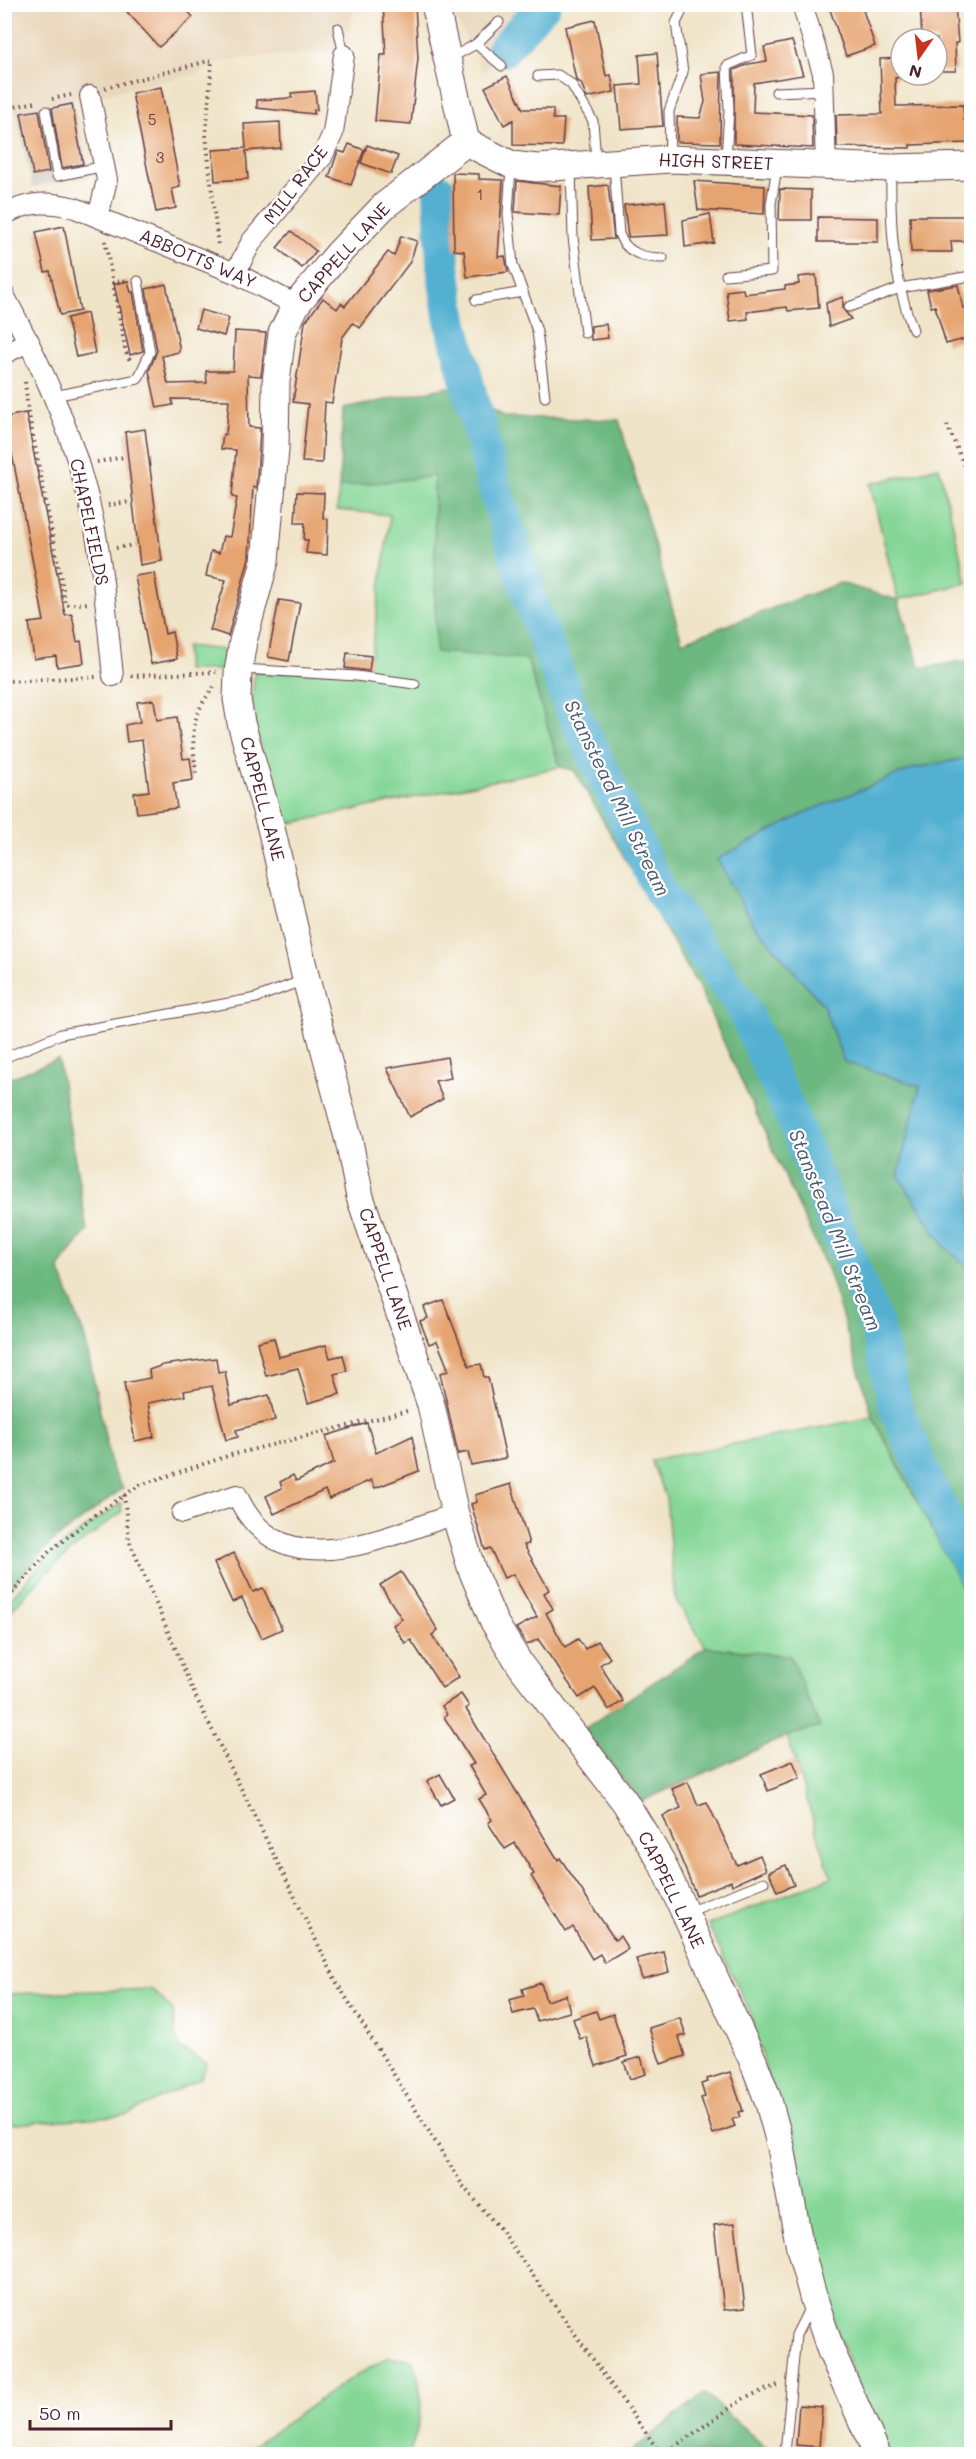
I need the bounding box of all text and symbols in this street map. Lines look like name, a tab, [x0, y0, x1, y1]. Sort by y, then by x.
north arrow	[889, 27, 949, 87]
text: N	[907, 60, 924, 84]
house number: 5	[148, 109, 156, 129]
street label: MILL RACE	[258, 140, 333, 229]
house number: 3	[156, 147, 165, 167]
street label: HIGH STREET	[658, 147, 774, 175]
house number: 1	[477, 184, 483, 204]
street label: CAPPELL LANE	[292, 197, 395, 308]
street label: ABBOTTS WAY	[136, 223, 261, 294]
street label: CHAPELFIELDS	[65, 456, 115, 587]
water label: Stanstead Mill Stream	[559, 695, 677, 900]
street label: CAPPELL LANE	[235, 734, 291, 864]
water label: Stanstead Mill Stream	[784, 1125, 888, 1334]
street label: CAPPELL LANE	[354, 1204, 418, 1333]
street label: CAPPELL LANE	[633, 1827, 711, 1952]
scale bar	[30, 2393, 171, 2431]
text: 50 m	[39, 2401, 81, 2425]

